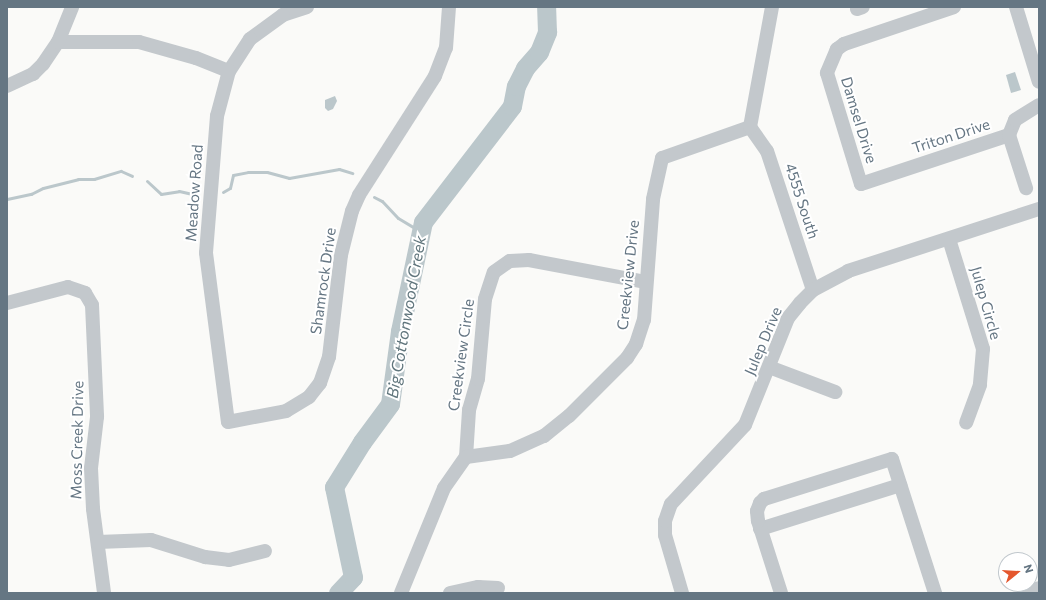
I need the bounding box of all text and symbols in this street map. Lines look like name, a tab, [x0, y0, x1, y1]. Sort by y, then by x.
street label: Damsel Drive	[837, 75, 881, 165]
street label: Triton Drive	[910, 115, 992, 157]
street label: Meadow Road	[182, 144, 206, 242]
street label: 4555 South	[781, 161, 823, 241]
street label: Creekview Drive	[613, 219, 643, 331]
street label: Shamrock Drive	[307, 226, 339, 336]
water label: Big Cottonwood Creek	[382, 234, 430, 400]
street label: Julep Circle	[967, 264, 1005, 342]
street label: Creekview Circle	[444, 298, 478, 412]
street label: Julep Drive	[741, 304, 785, 378]
street label: Moss Creek Drive	[67, 380, 87, 500]
north arrow	[998, 552, 1038, 592]
text: N	[1021, 562, 1036, 574]

